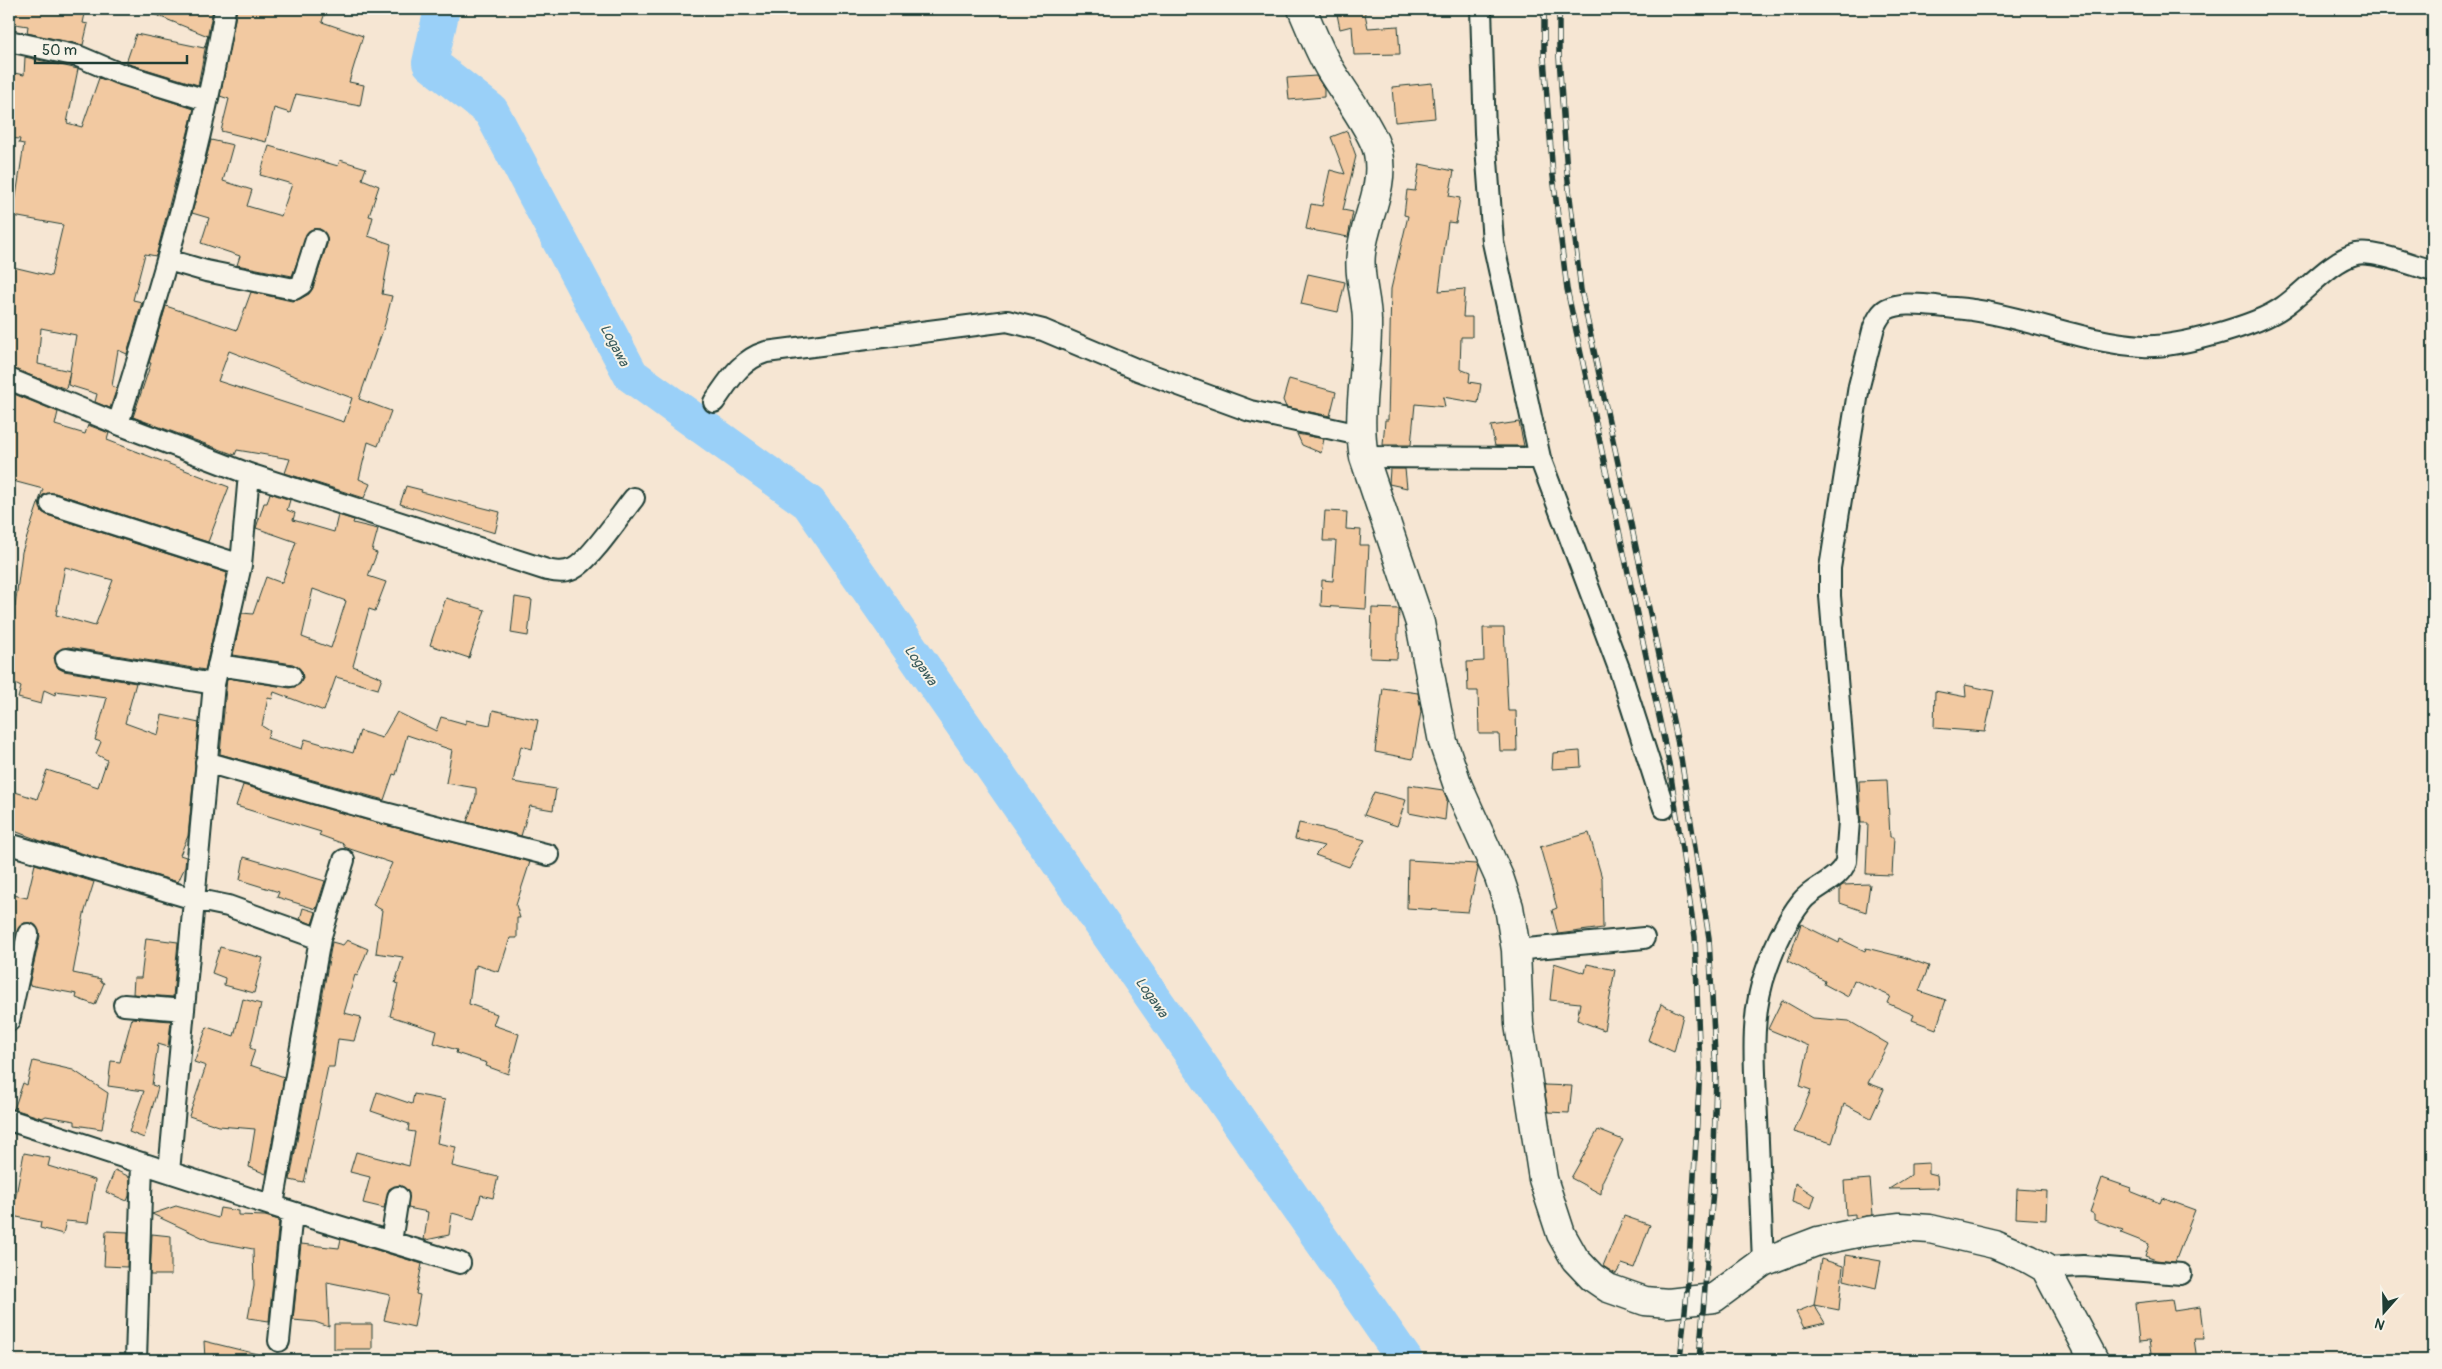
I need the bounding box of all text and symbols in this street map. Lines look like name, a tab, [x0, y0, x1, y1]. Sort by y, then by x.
scale bar	[35, 32, 188, 64]
text: 50 m	[42, 41, 77, 60]
water label: Logawa	[597, 321, 633, 370]
water label: Logawa	[901, 642, 941, 690]
water label: Logawa	[1132, 974, 1172, 1022]
north arrow	[2360, 1286, 2410, 1336]
text: N	[2372, 1314, 2387, 1333]

